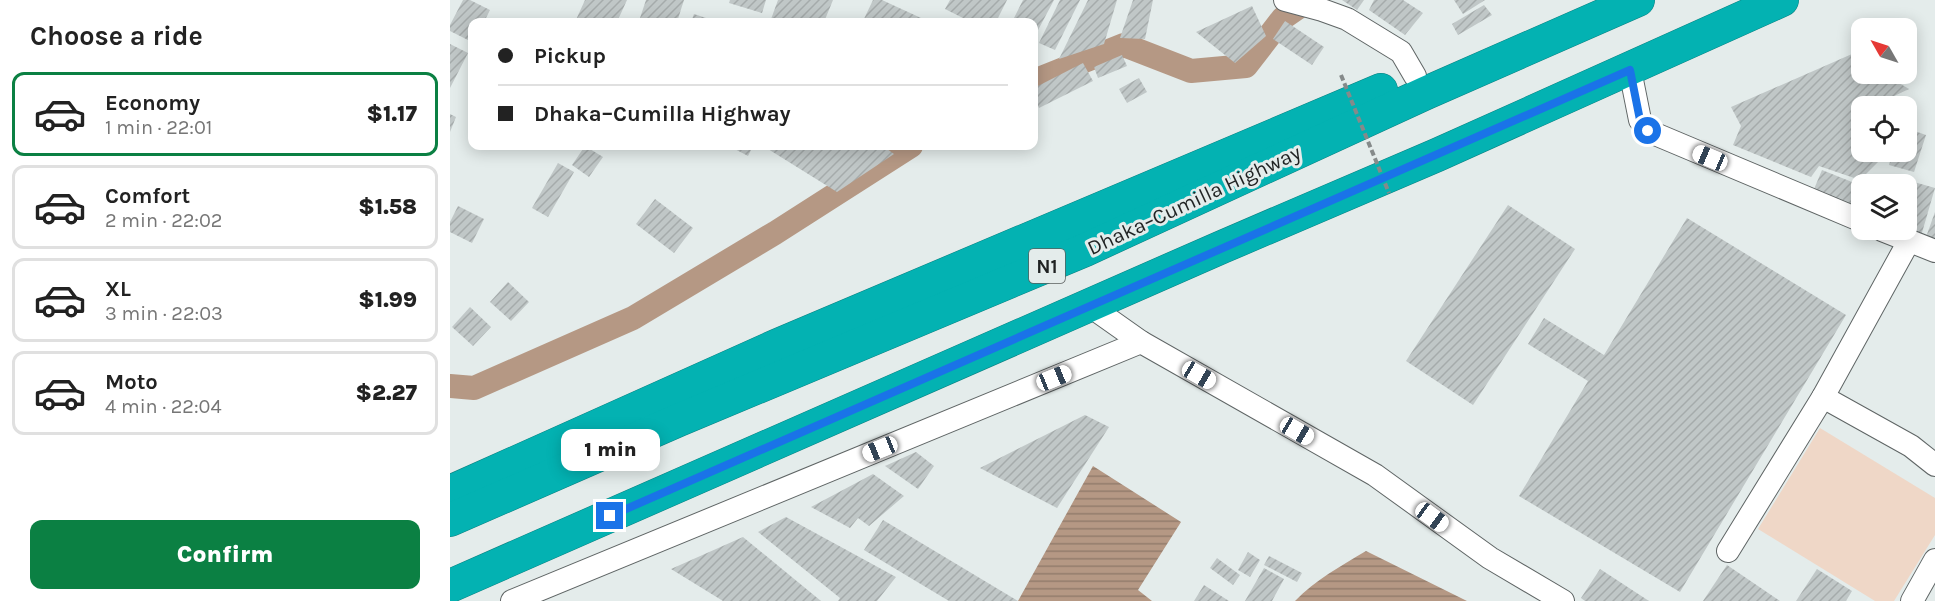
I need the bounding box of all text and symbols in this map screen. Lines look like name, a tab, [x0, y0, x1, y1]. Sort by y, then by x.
north arrow	[1851, 18, 1917, 84]
map controls	[1851, 18, 1917, 240]
text: Choose a ride	[30, 20, 203, 52]
text: Pickup	[534, 43, 606, 69]
icon: car	[33, 87, 87, 141]
text: Economy	[105, 90, 200, 116]
button: locate	[1851, 96, 1917, 162]
text: $1.17	[366, 101, 417, 127]
text: Dhaka–Cumilla Highway	[534, 101, 791, 127]
text: 1 min · 22:01	[105, 116, 212, 139]
route start	[1634, 117, 1661, 144]
street label: Dhaka–Cumilla Highway	[1084, 140, 1305, 260]
car	[1690, 143, 1730, 173]
button: layers	[1851, 174, 1917, 240]
icon: car	[33, 180, 87, 234]
text: Comfort	[105, 183, 190, 209]
text: $1.58	[358, 194, 417, 220]
text: 2 min · 22:02	[105, 209, 222, 232]
road number: N1	[1029, 249, 1065, 283]
icon: car	[33, 273, 87, 327]
text: XL	[105, 276, 131, 302]
text: $1.99	[358, 287, 417, 313]
text: 3 min · 22:03	[105, 302, 223, 325]
car	[1179, 358, 1219, 392]
car	[1034, 363, 1074, 393]
icon: car	[33, 366, 87, 420]
text: Moto	[105, 369, 158, 395]
text: $2.27	[356, 380, 417, 406]
text: 4 min · 22:04	[105, 395, 222, 418]
car	[1277, 414, 1317, 448]
callout: 1 min	[560, 429, 660, 471]
car	[860, 434, 900, 464]
text: 1 min	[584, 438, 637, 461]
car	[1412, 499, 1452, 535]
route end	[596, 502, 623, 529]
button: Confirm	[30, 520, 420, 589]

